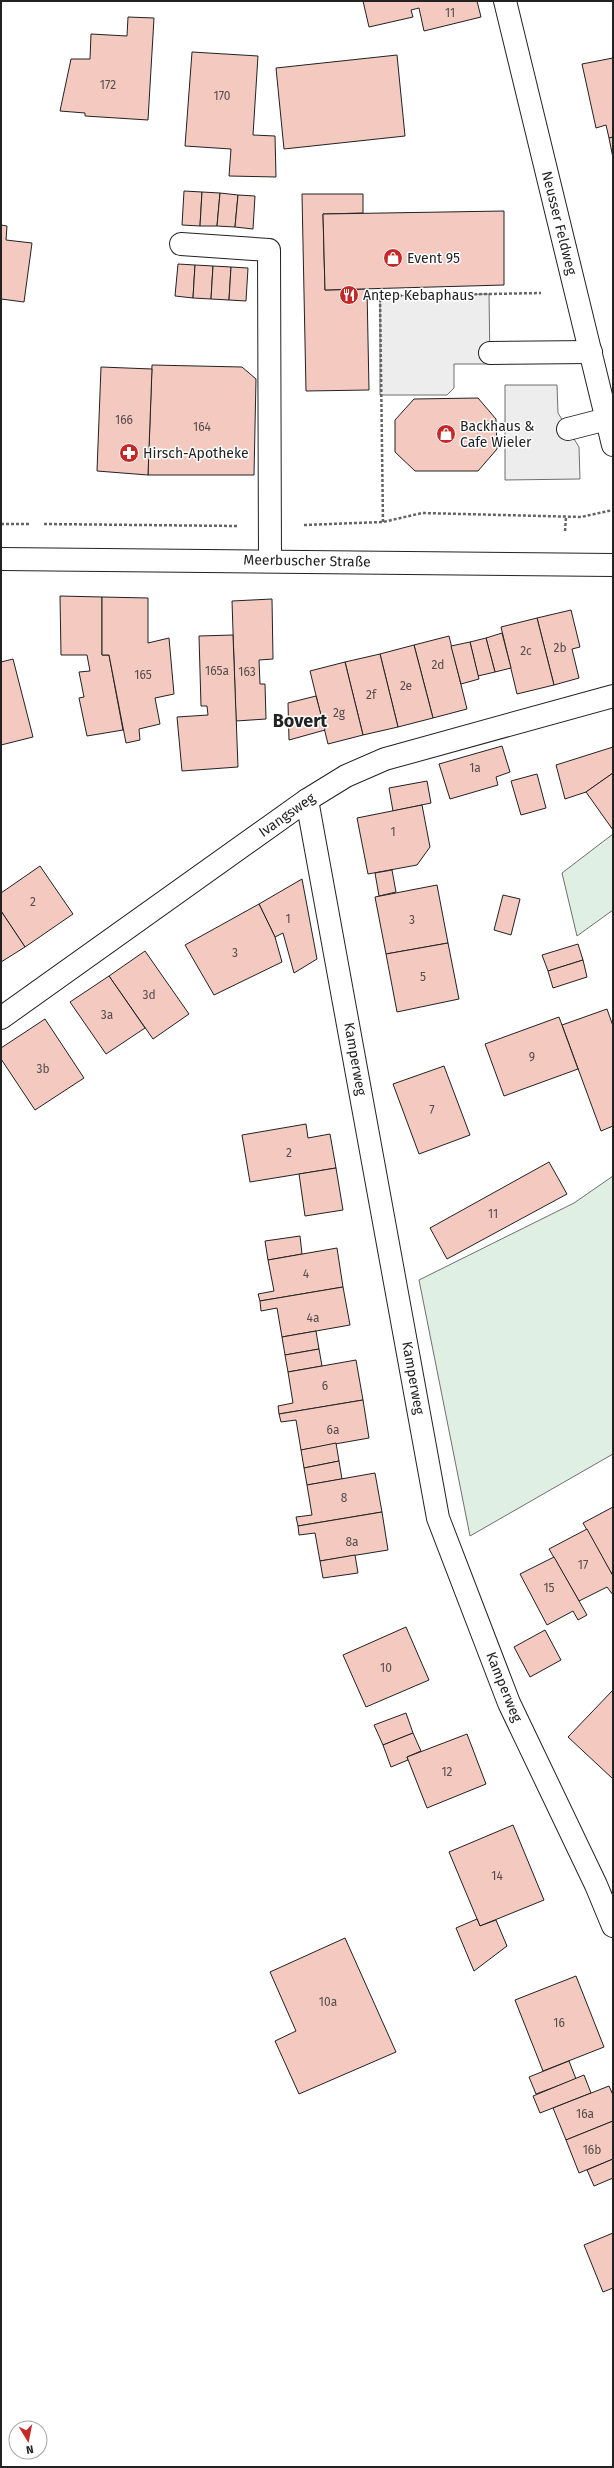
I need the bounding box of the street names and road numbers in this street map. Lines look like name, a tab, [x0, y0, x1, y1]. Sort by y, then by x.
street label: Neusser Feldweg	[538, 169, 580, 277]
street label: Meerbuscher Straße	[243, 551, 371, 571]
street label: Ivangsweg	[255, 789, 319, 841]
street label: Kamperweg	[340, 1021, 370, 1098]
street label: Kamperweg	[398, 1340, 428, 1417]
street label: Kamperweg	[482, 1649, 526, 1725]

